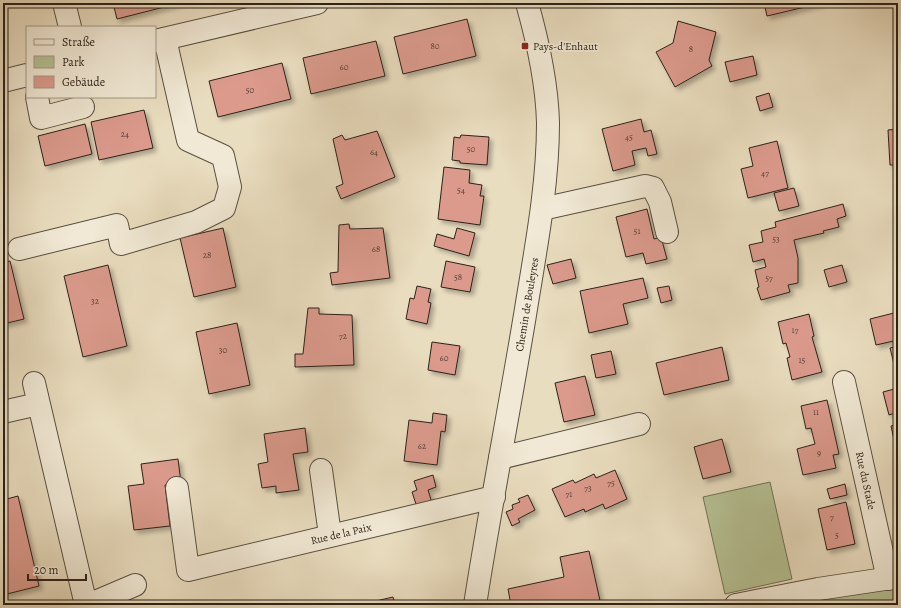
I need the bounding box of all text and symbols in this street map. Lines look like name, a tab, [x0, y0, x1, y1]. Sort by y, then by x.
legend	[26, 26, 156, 98]
text: Straße	[62, 34, 95, 50]
place label: Pays-d'Enhaut	[533, 39, 598, 54]
house number: 80	[430, 40, 440, 52]
marker: Pays-d'Enhaut	[520, 41, 530, 51]
house number: 8	[689, 43, 693, 55]
text: Park	[62, 54, 85, 70]
house number: 60	[340, 61, 349, 73]
text: Gebäude	[62, 74, 105, 90]
house number: 50	[246, 84, 255, 96]
house number: 24	[121, 128, 129, 140]
house number: 45	[625, 131, 633, 143]
house number: 50	[467, 143, 476, 155]
house number: 64	[370, 146, 378, 158]
house number: 47	[761, 167, 769, 179]
house number: 54	[457, 184, 465, 196]
house number: 51	[634, 225, 640, 237]
house number: 53	[772, 233, 780, 245]
house number: 68	[372, 243, 380, 255]
house number: 28	[203, 249, 211, 261]
street label: Chemin de Bouleyres	[512, 256, 542, 353]
house number: 58	[454, 271, 462, 283]
house number: 57	[765, 272, 773, 284]
house number: 32	[91, 295, 100, 307]
house number: 17	[792, 324, 799, 336]
house number: 72	[339, 330, 348, 342]
house number: 30	[219, 344, 227, 356]
house number: 60	[440, 352, 449, 364]
house number: 15	[799, 354, 806, 366]
house number: 11	[813, 406, 819, 418]
house number: 62	[418, 440, 427, 452]
house number: 9	[817, 447, 821, 459]
street label: Rue du Stade	[852, 450, 879, 511]
house number: 75	[607, 477, 615, 489]
house number: 73	[584, 482, 592, 494]
house number: 71	[566, 488, 572, 500]
house number: 7	[830, 511, 834, 523]
street label: Rue de la Paix	[309, 519, 374, 548]
house number: 5	[835, 529, 839, 541]
scale bar	[28, 556, 86, 582]
text: 20 m	[34, 562, 58, 578]

